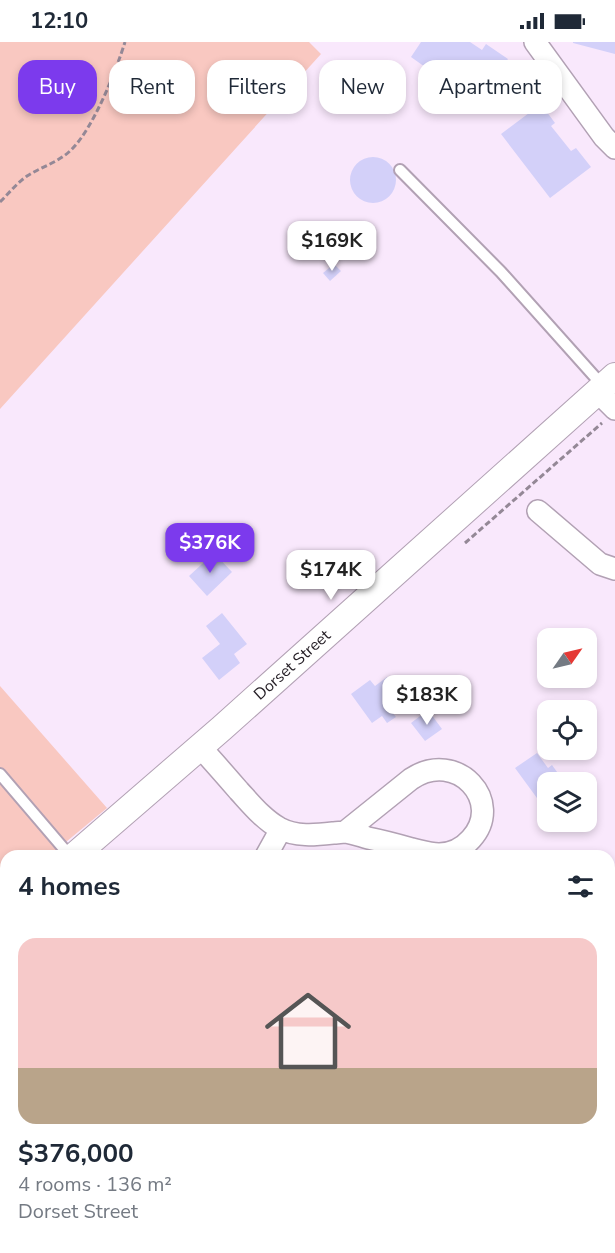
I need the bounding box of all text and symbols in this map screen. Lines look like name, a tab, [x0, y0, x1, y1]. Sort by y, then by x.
text: 12:10	[30, 6, 88, 36]
chip: Buy	[18, 60, 97, 114]
chip: Rent	[109, 60, 195, 114]
chip: Filters	[207, 60, 307, 114]
chip: New	[319, 60, 406, 114]
chip: Apartment	[418, 60, 562, 114]
pin: $169K	[290, 221, 374, 272]
text: $169K	[301, 227, 363, 254]
pin: $376K	[168, 523, 252, 574]
text: $376K	[179, 529, 241, 556]
pin: $174K	[289, 550, 373, 601]
text: $174K	[300, 556, 362, 583]
street label: Dorset Street	[249, 625, 336, 705]
north arrow	[537, 628, 597, 688]
map controls	[537, 628, 597, 832]
pin: $183K	[385, 675, 469, 726]
text: $183K	[396, 681, 458, 708]
button: locate	[537, 700, 597, 760]
button: layers	[537, 772, 597, 832]
text: 4 homes	[18, 869, 120, 904]
icon: filters	[564, 870, 597, 903]
icon: home	[254, 977, 362, 1085]
text: $376,000	[18, 1136, 134, 1171]
text: 4 rooms · 136 m²	[18, 1171, 172, 1198]
text: Dorset Street	[18, 1198, 138, 1225]

